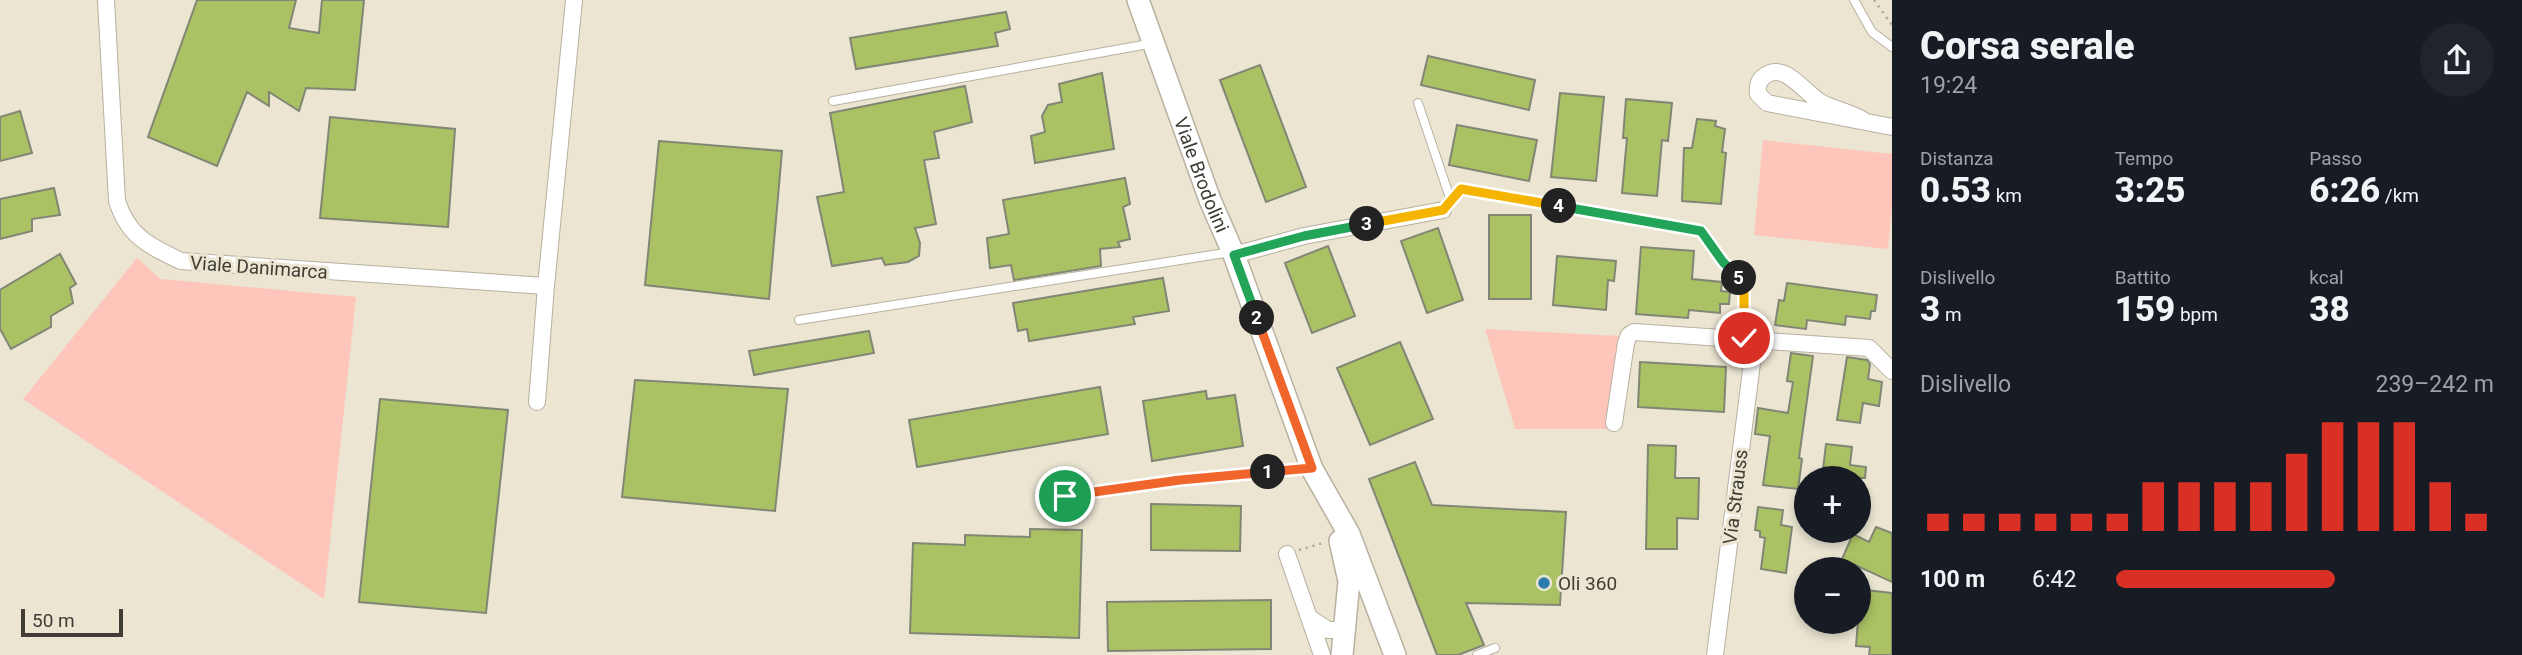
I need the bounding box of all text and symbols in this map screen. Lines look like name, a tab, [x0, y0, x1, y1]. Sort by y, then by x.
button: share	[2420, 23, 2494, 97]
text: Corsa serale	[1920, 24, 2135, 68]
text: 19:24	[1920, 72, 1977, 99]
street label: Viale Brodolini	[1169, 114, 1234, 236]
text: Distanza	[1920, 147, 1994, 170]
text: Tempo	[2115, 147, 2173, 170]
text: Passo	[2309, 147, 2362, 170]
text: 0.53	[1920, 170, 1991, 211]
text: 3:25	[2115, 170, 2185, 211]
text: 6:26	[2309, 170, 2380, 211]
text: km	[1991, 184, 2022, 207]
text: /km	[2380, 184, 2419, 207]
pin: 4	[1542, 188, 1576, 224]
text: 4	[1553, 194, 1564, 217]
pin: 3	[1350, 206, 1384, 242]
text: 3	[1361, 212, 1372, 235]
street label: Viale Danimarca	[189, 251, 329, 284]
pin: 5	[1722, 260, 1756, 296]
text: 5	[1733, 266, 1744, 289]
text: Dislivello	[1920, 266, 1995, 289]
text: Battito	[2115, 266, 2171, 289]
text: kcal	[2309, 266, 2344, 289]
text: 3	[1920, 289, 1940, 330]
text: 159	[2115, 289, 2175, 330]
text: 38	[2309, 289, 2350, 330]
pin: 2	[1240, 300, 1274, 336]
text: m	[1940, 303, 1962, 326]
text: bpm	[2175, 303, 2218, 326]
text: 2	[1251, 306, 1262, 329]
pin	[1714, 308, 1774, 368]
icon: check	[1725, 319, 1763, 357]
text: Dislivello	[1920, 371, 2011, 398]
text: 239–242 m	[2375, 371, 2494, 398]
street label: Via Strauss	[1718, 448, 1753, 546]
pin: 1	[1250, 454, 1286, 490]
text: 1	[1262, 460, 1273, 483]
pin	[1035, 466, 1095, 526]
map controls	[1794, 466, 1871, 634]
button: +	[1794, 466, 1871, 543]
icon: arrive	[1046, 477, 1084, 515]
button: −	[1794, 557, 1871, 634]
text: 100 m	[1920, 566, 1985, 593]
text: 6:42	[2032, 566, 2076, 593]
place label: Oli 360	[1558, 572, 1617, 595]
marker: Oli 360	[1536, 575, 1552, 591]
scale bar	[21, 606, 122, 638]
text: 50 m	[32, 609, 75, 632]

